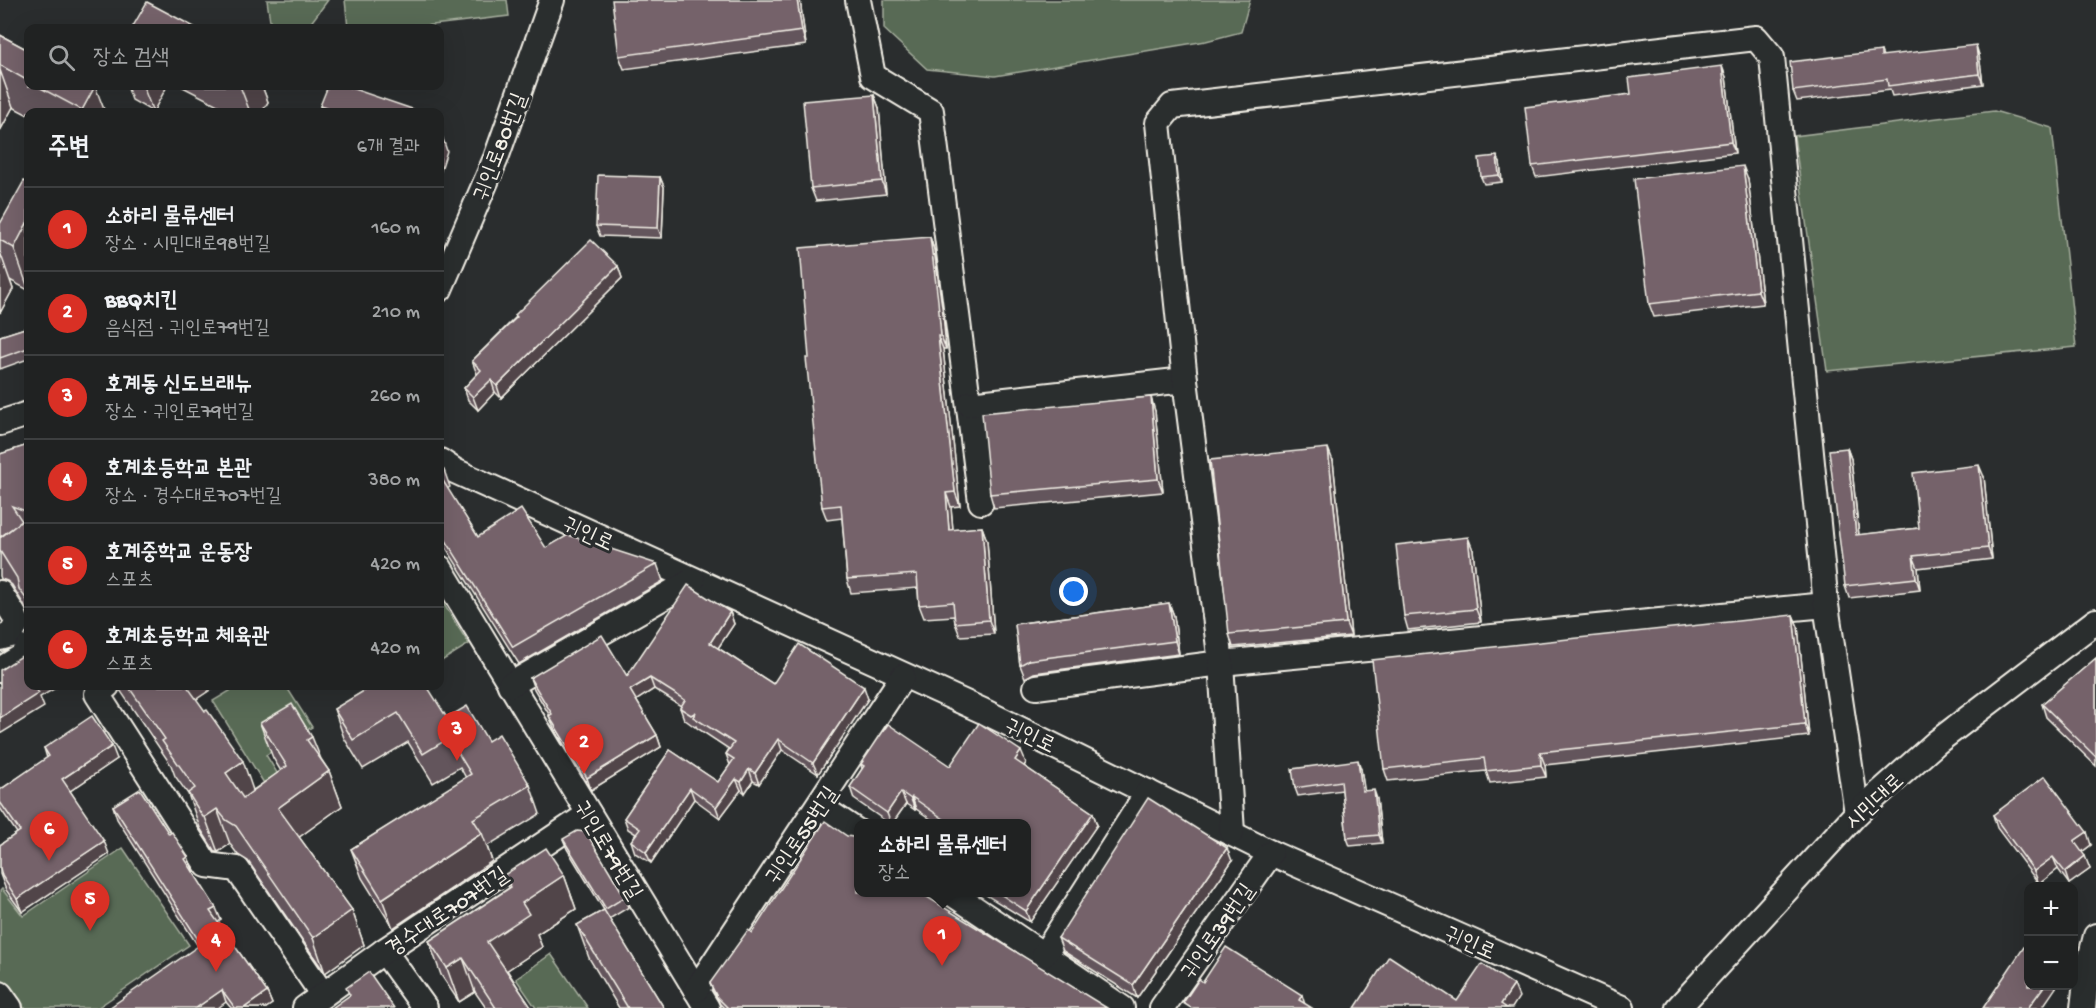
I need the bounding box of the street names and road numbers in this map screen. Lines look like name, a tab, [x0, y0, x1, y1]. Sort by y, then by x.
street label: 귀인로80번길	[469, 90, 534, 205]
street label: 귀인로	[558, 513, 617, 559]
street label: 귀인로	[1000, 714, 1059, 761]
street label: 시민대로	[1841, 769, 1910, 837]
street label: 귀인로55번길	[761, 782, 845, 890]
street label: 귀인로79번길	[567, 797, 646, 906]
street label: 경수대로707번길	[382, 863, 514, 964]
street label: 귀인로39번길	[1177, 879, 1262, 985]
street label: 귀인로	[1440, 922, 1499, 967]

